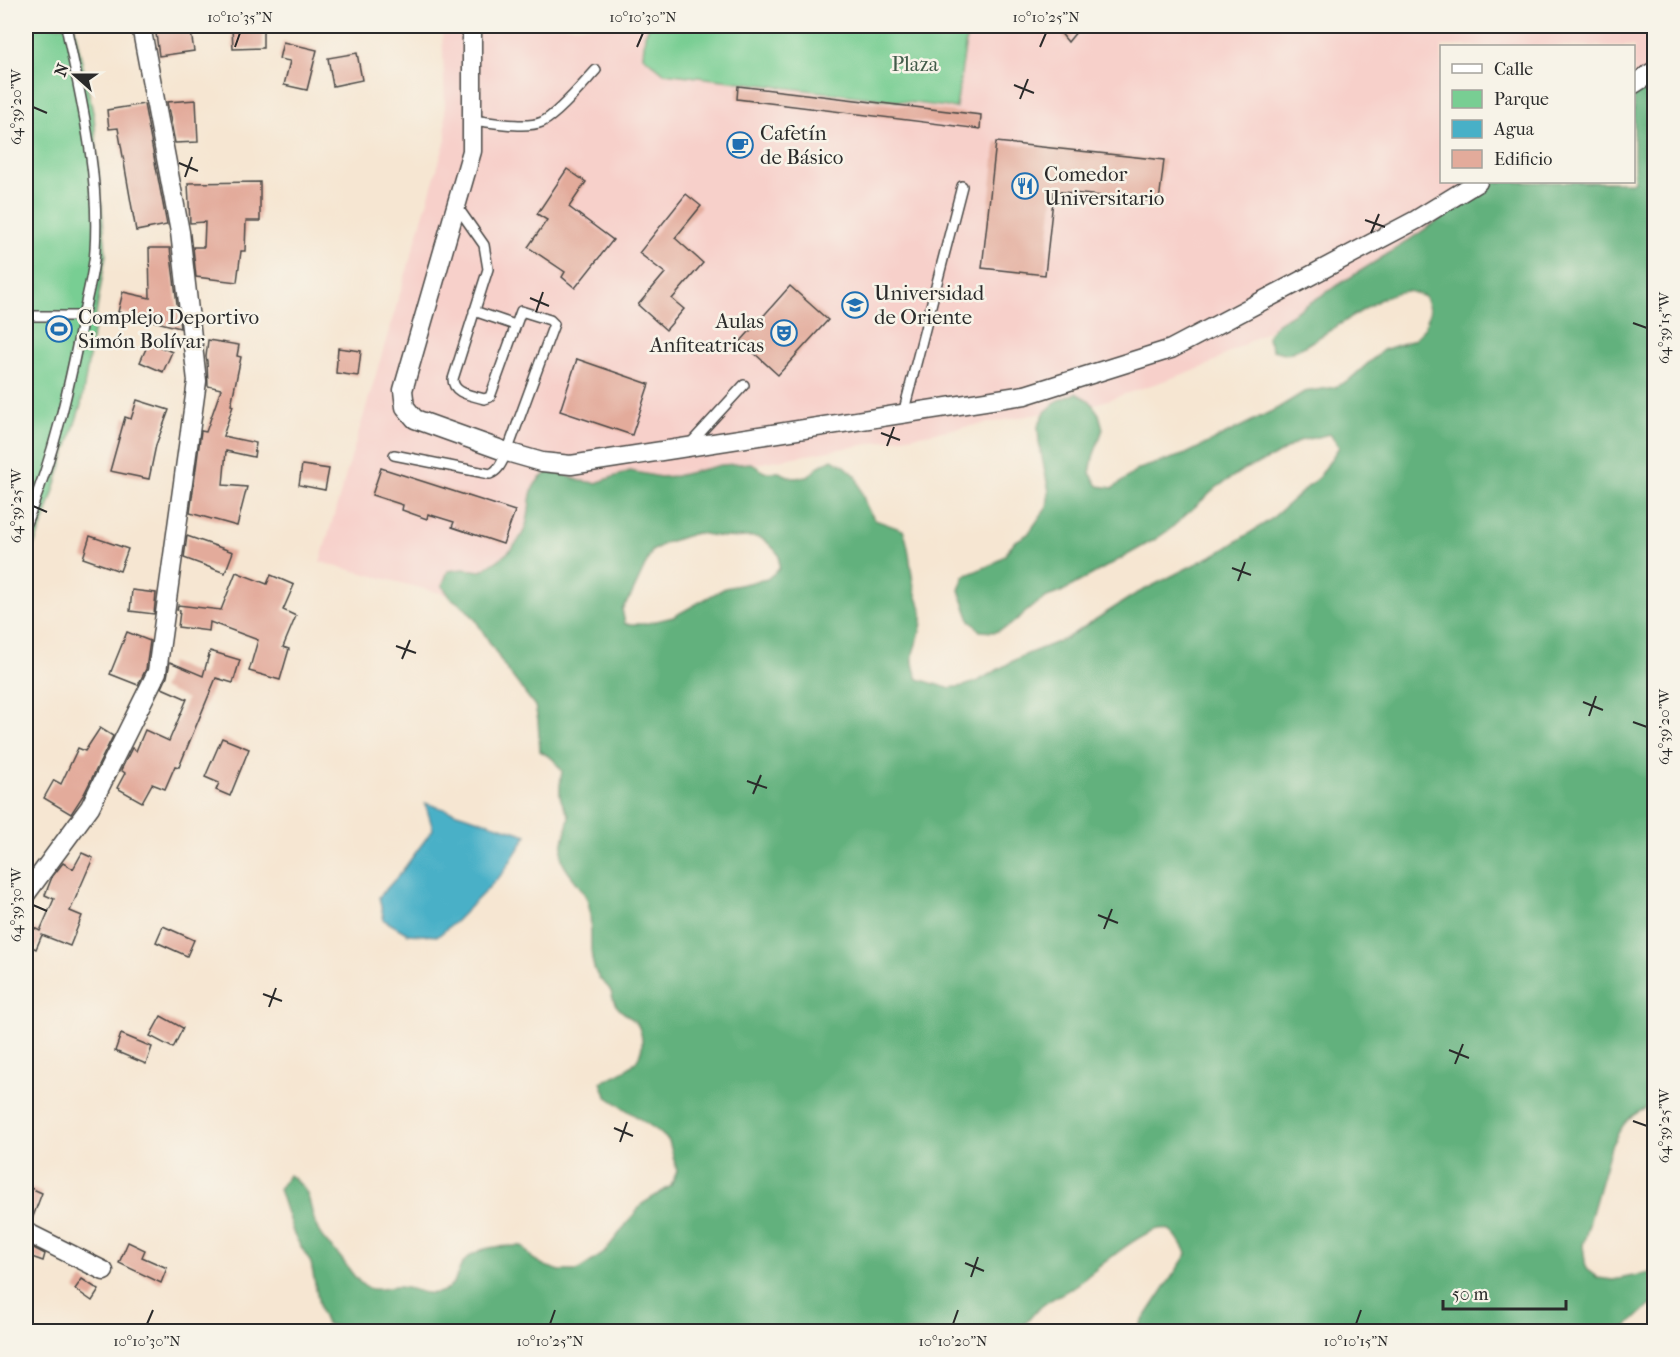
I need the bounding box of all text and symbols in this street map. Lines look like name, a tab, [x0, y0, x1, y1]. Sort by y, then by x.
text: 10°10'35"N	[207, 8, 273, 26]
text: 10°10'30"N	[609, 8, 677, 26]
text: 10°10'25"N	[1012, 8, 1080, 26]
north arrow	[45, 45, 105, 105]
legend	[1440, 45, 1635, 183]
park label: Plaza	[891, 52, 939, 76]
text: Calle	[1494, 59, 1533, 80]
text: N	[50, 60, 73, 79]
text: 64°39'20"W	[7, 68, 25, 145]
text: Parque	[1494, 89, 1549, 110]
text: Agua	[1493, 119, 1535, 140]
place label: Cafetín de Básico	[760, 121, 843, 169]
cafe icon: Cafetín de Básico	[725, 130, 755, 160]
text: Edificio	[1494, 149, 1552, 170]
place label: Comedor Universitario	[1044, 162, 1164, 210]
restaurant icon: Comedor Universitario	[1010, 171, 1040, 201]
place label: Universidad de Oriente	[874, 281, 985, 329]
school or university icon: Universidad de Oriente	[840, 290, 870, 320]
text: 64°39'15"W	[1655, 291, 1673, 364]
place label: Complejo Deportivo Simón Bolívar	[78, 305, 259, 353]
place label: Aulas Anfiteatricas	[649, 309, 764, 357]
sports icon: Complejo Deportivo Simón Bolívar	[44, 314, 74, 344]
theatre icon: Aulas Anfiteatricas	[769, 318, 799, 348]
text: 64°39'25"W	[7, 468, 25, 543]
text: 64°39'20"W	[1655, 688, 1673, 765]
text: 64°39'30"W	[7, 866, 25, 942]
text: 64°39'25"W	[1655, 1088, 1673, 1163]
scale bar	[1443, 1273, 1566, 1311]
text: 50 m	[1452, 1284, 1489, 1305]
text: 10°10'30"N	[113, 1332, 181, 1350]
text: 10°10'25"N	[516, 1332, 584, 1350]
text: 10°10'20"N	[919, 1332, 988, 1350]
text: 10°10'15"N	[1324, 1332, 1389, 1350]

